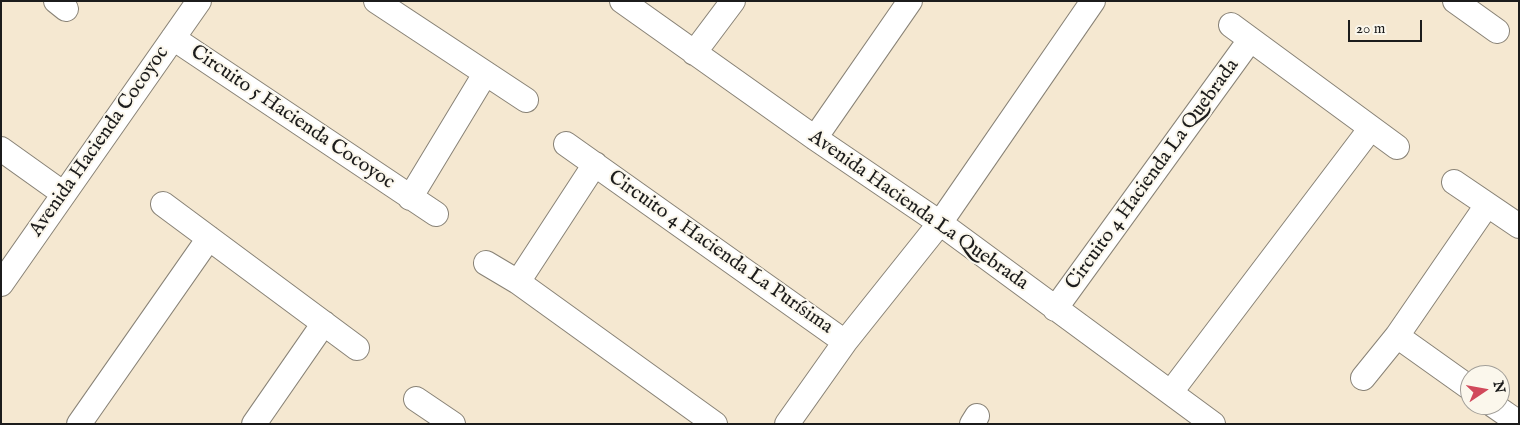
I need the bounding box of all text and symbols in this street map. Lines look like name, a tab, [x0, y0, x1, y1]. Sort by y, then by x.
scale bar	[1350, 10, 1424, 42]
text: 20 m	[1356, 19, 1385, 38]
street label: Circuito 5 Hacienda Cocoyoc	[185, 41, 399, 195]
street label: Avenida Hacienda Cocoyoc	[25, 42, 175, 242]
street label: Circuito 4 Hacienda La Quebrada	[1061, 55, 1245, 295]
street label: Avenida Hacienda La Quebrada	[803, 126, 1033, 296]
street label: Circuito 4 Hacienda La Purísima	[603, 166, 837, 340]
north arrow	[1460, 365, 1510, 415]
text: N	[1489, 379, 1509, 395]

